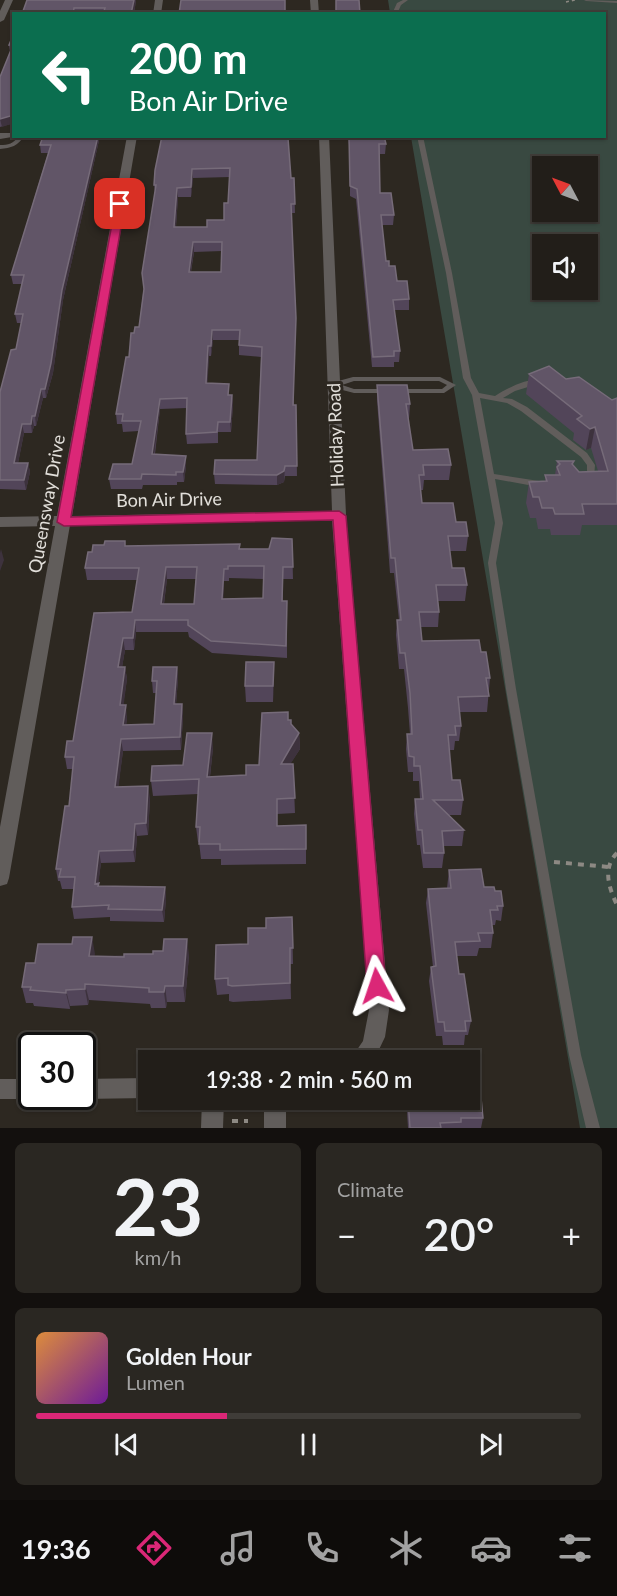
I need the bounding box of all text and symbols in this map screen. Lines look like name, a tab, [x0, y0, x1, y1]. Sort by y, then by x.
text: 200 m	[129, 33, 247, 83]
icon: left	[30, 36, 108, 114]
text: Bon Air Drive	[129, 84, 288, 117]
north arrow	[532, 156, 598, 222]
map controls	[532, 156, 598, 300]
pin	[94, 178, 145, 229]
icon: arrive	[103, 187, 136, 220]
button: sound	[532, 234, 598, 300]
street label: Holiday Road	[322, 382, 348, 488]
street label: Queensway Drive	[23, 433, 69, 575]
street label: Bon Air Drive	[116, 487, 222, 511]
position arrow	[345, 954, 409, 1018]
speed limit sign: 30	[18, 1032, 96, 1110]
text: 19:38 · 2 min · 560 m	[206, 1066, 412, 1093]
text: 23	[113, 1159, 203, 1253]
text: Climate	[337, 1177, 404, 1201]
text: 20°	[424, 1207, 494, 1261]
text: −	[337, 1215, 356, 1255]
text: +	[562, 1215, 581, 1255]
text: km/h	[135, 1245, 181, 1269]
text: Golden Hour	[126, 1343, 252, 1370]
text: Lumen	[126, 1370, 185, 1394]
icon: previous	[110, 1428, 143, 1461]
icon: pause	[292, 1428, 325, 1461]
icon: next	[474, 1428, 507, 1461]
icon: directions	[133, 1527, 175, 1569]
icon: music	[217, 1527, 259, 1569]
icon: phone	[301, 1527, 343, 1569]
icon: climate	[385, 1527, 427, 1569]
icon: car	[470, 1527, 512, 1569]
icon: filters	[554, 1527, 596, 1569]
text: 19:36	[21, 1532, 91, 1565]

